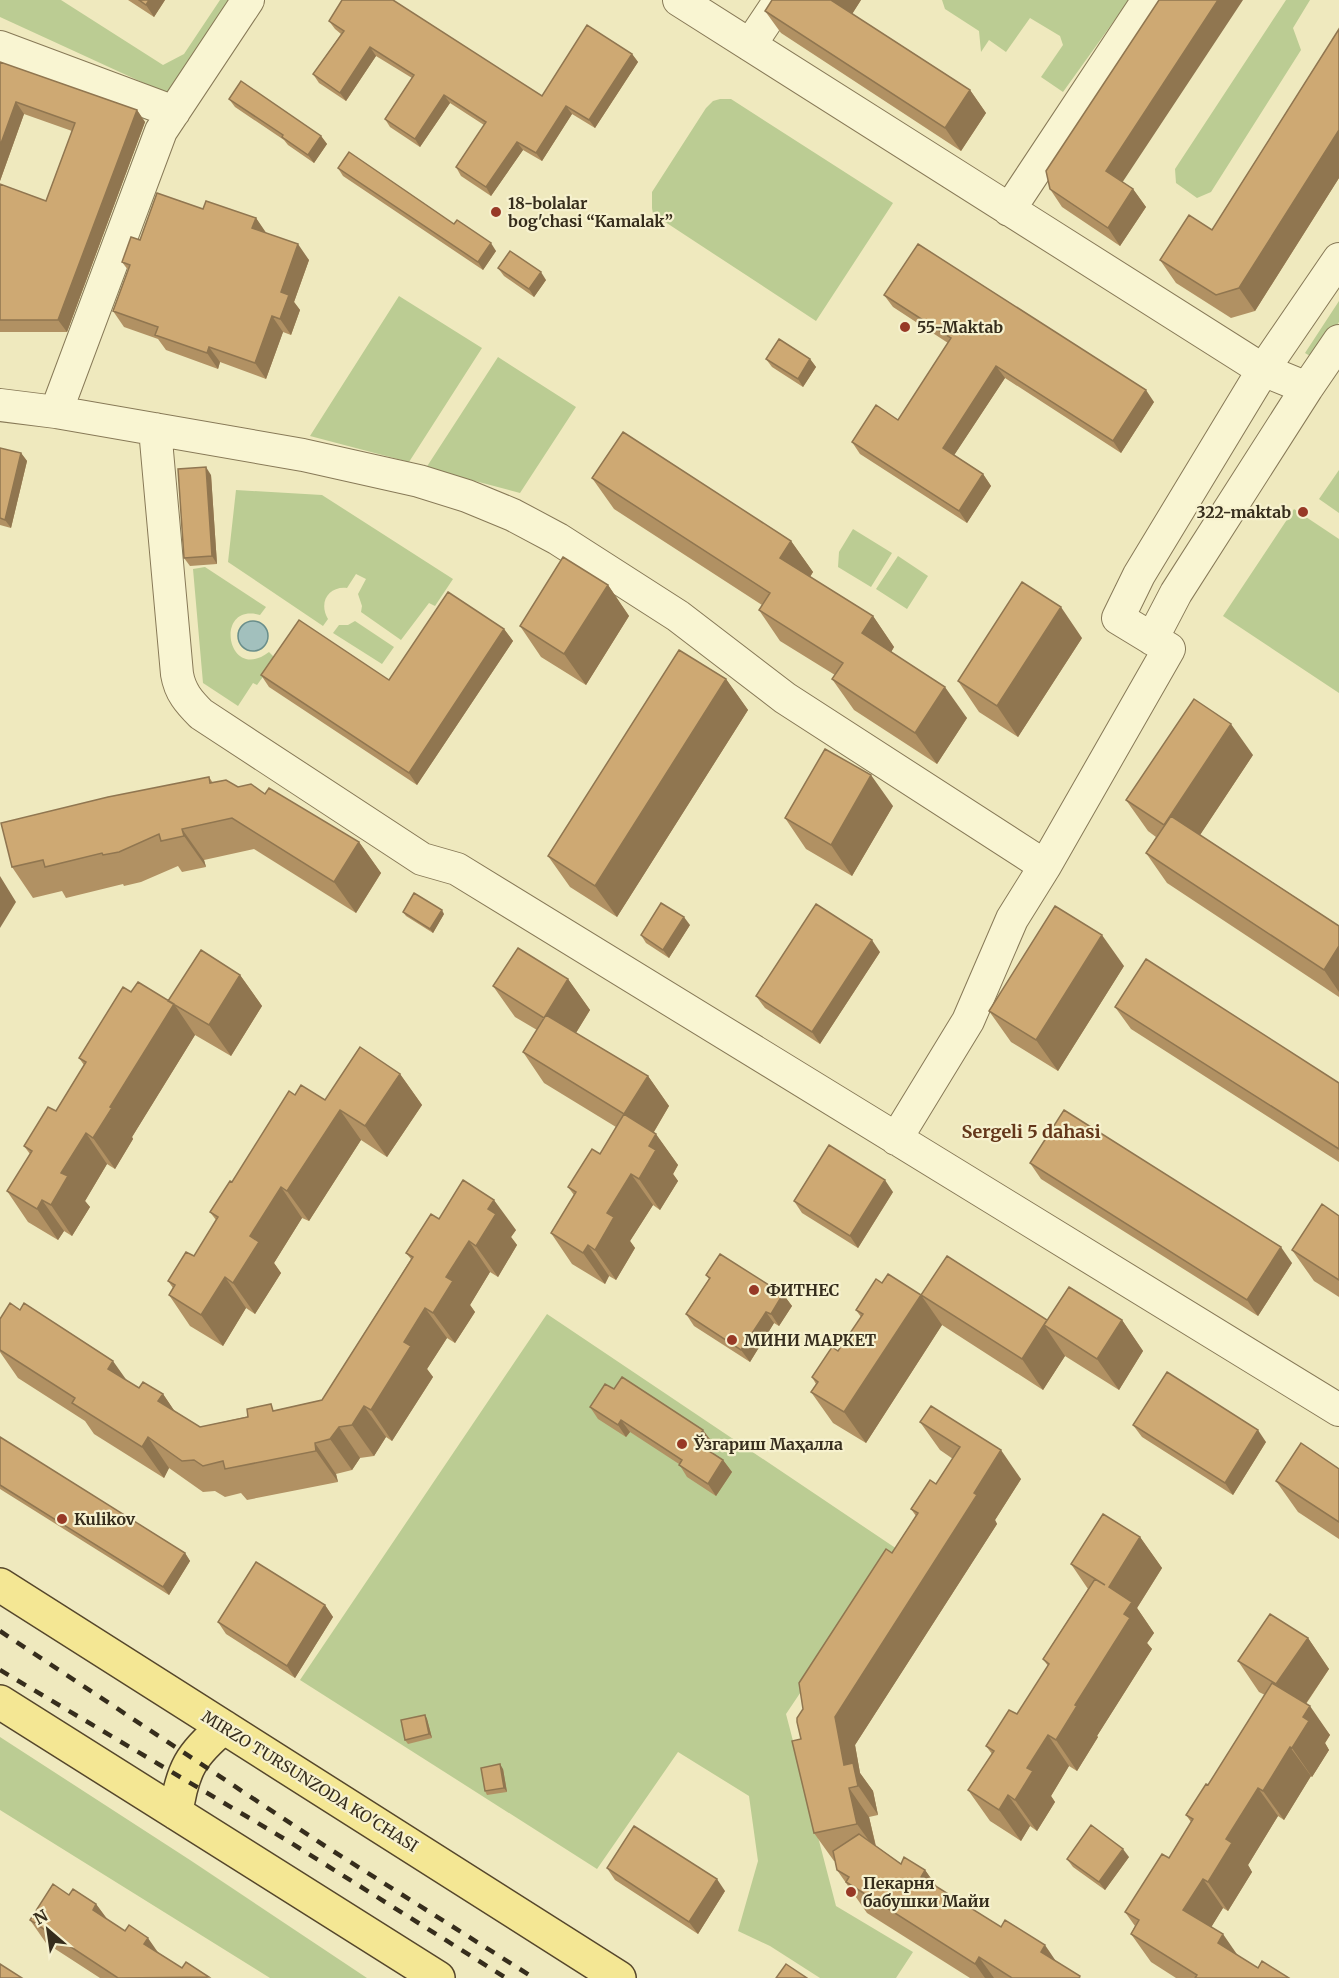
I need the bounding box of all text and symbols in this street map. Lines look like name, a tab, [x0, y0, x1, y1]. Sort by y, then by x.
place label: 18-bolalar bog'chasi “Kamalak”	[508, 193, 673, 231]
marker: 18-bolalar bog'chasi “Kamalak”	[489, 205, 503, 219]
place label: 55-Maktab	[917, 317, 1003, 337]
marker: 55-Maktab	[898, 320, 912, 334]
place label: 322-maktab	[1196, 502, 1291, 522]
marker: 322-maktab	[1296, 505, 1310, 519]
district label: Sergeli 5 dahasi	[961, 1120, 1101, 1143]
place label: ФИТНЕС	[766, 1280, 839, 1300]
marker: ФИТНЕС	[747, 1283, 761, 1297]
place label: МИНИ МАРКЕТ	[744, 1330, 877, 1350]
marker: МИНИ МАРКЕТ	[725, 1333, 739, 1347]
place label: Ўзгариш Маҳалла	[693, 1434, 843, 1454]
marker: Ўзгариш Маҳалла	[675, 1437, 689, 1451]
place label: Kulikov	[74, 1509, 136, 1529]
marker: Kulikov	[55, 1512, 69, 1526]
street label: MIRZO TURSUNZODA KO'CHASI	[198, 1706, 422, 1856]
place label: Пекарня бабушки Майи	[863, 1873, 990, 1911]
marker: Пекарня бабушки Майи	[844, 1885, 858, 1899]
north arrow	[18, 1900, 78, 1960]
text: N	[30, 1905, 51, 1929]

